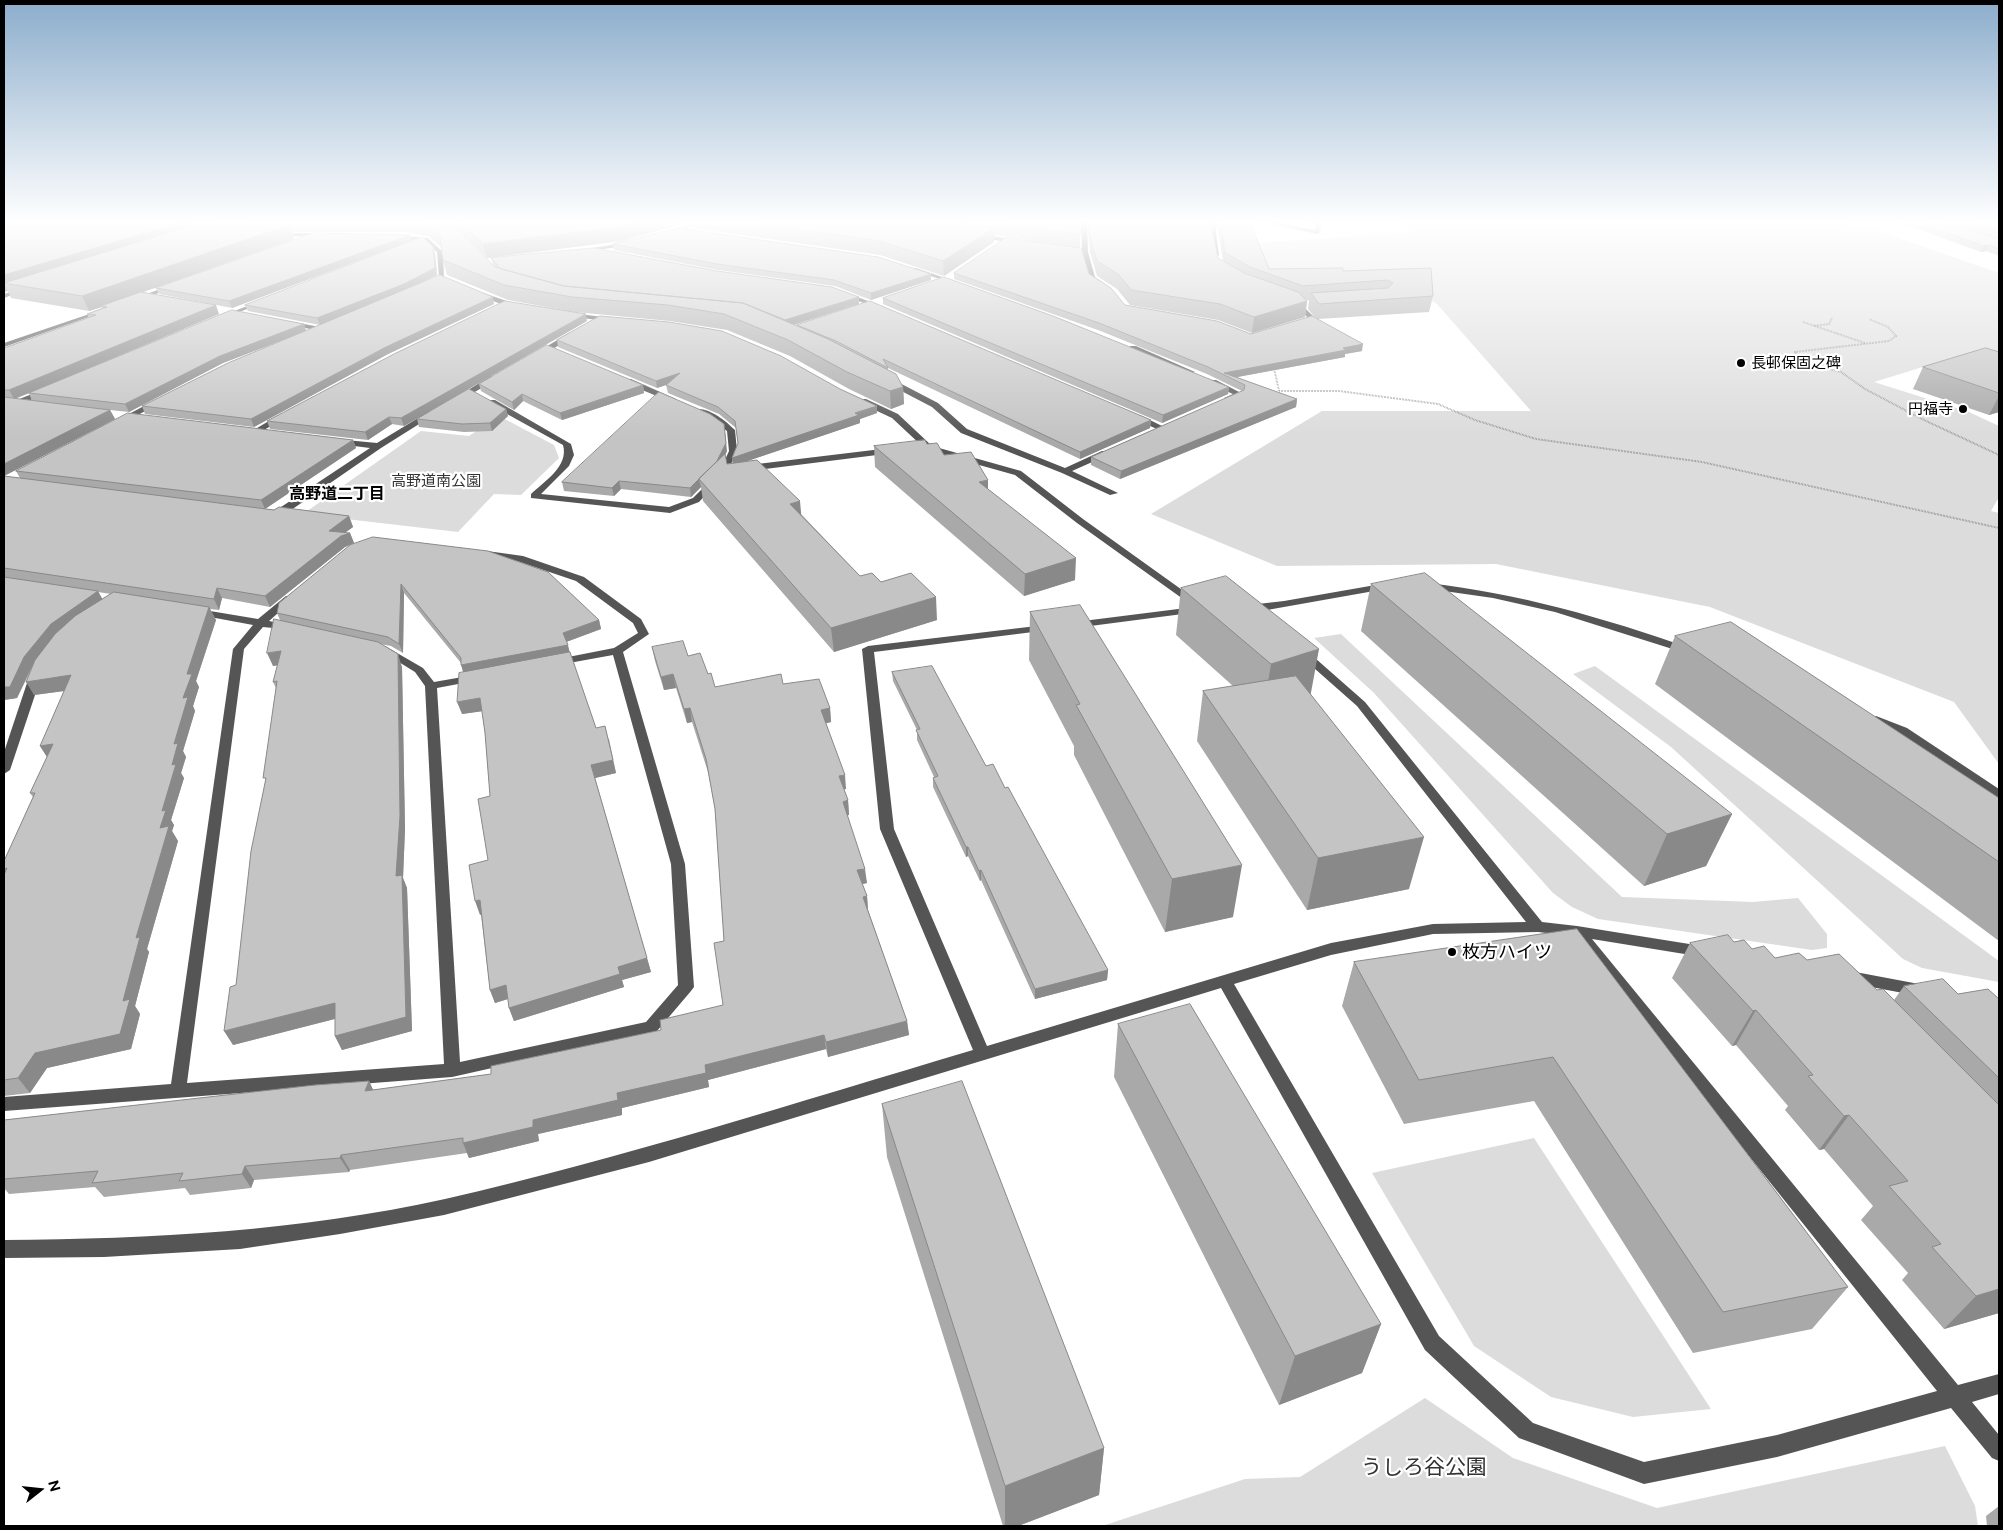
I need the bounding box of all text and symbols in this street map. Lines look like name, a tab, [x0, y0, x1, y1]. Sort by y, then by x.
place label: 長邨保固之碑	[1751, 354, 1841, 372]
marker: 長邨保固之碑	[1735, 357, 1747, 369]
place label: 円福寺	[1908, 400, 1953, 418]
marker: 円福寺	[1957, 403, 1969, 415]
park label: 高野道南公園	[391, 472, 481, 490]
district label: 高野道二丁目	[289, 484, 385, 504]
place label: 枚方ハイツ	[1462, 941, 1552, 963]
marker: 枚方ハイツ	[1446, 946, 1458, 958]
park label: うしろ谷公園	[1361, 1455, 1487, 1481]
north arrow	[15, 1465, 65, 1515]
text: N	[45, 1478, 64, 1493]

